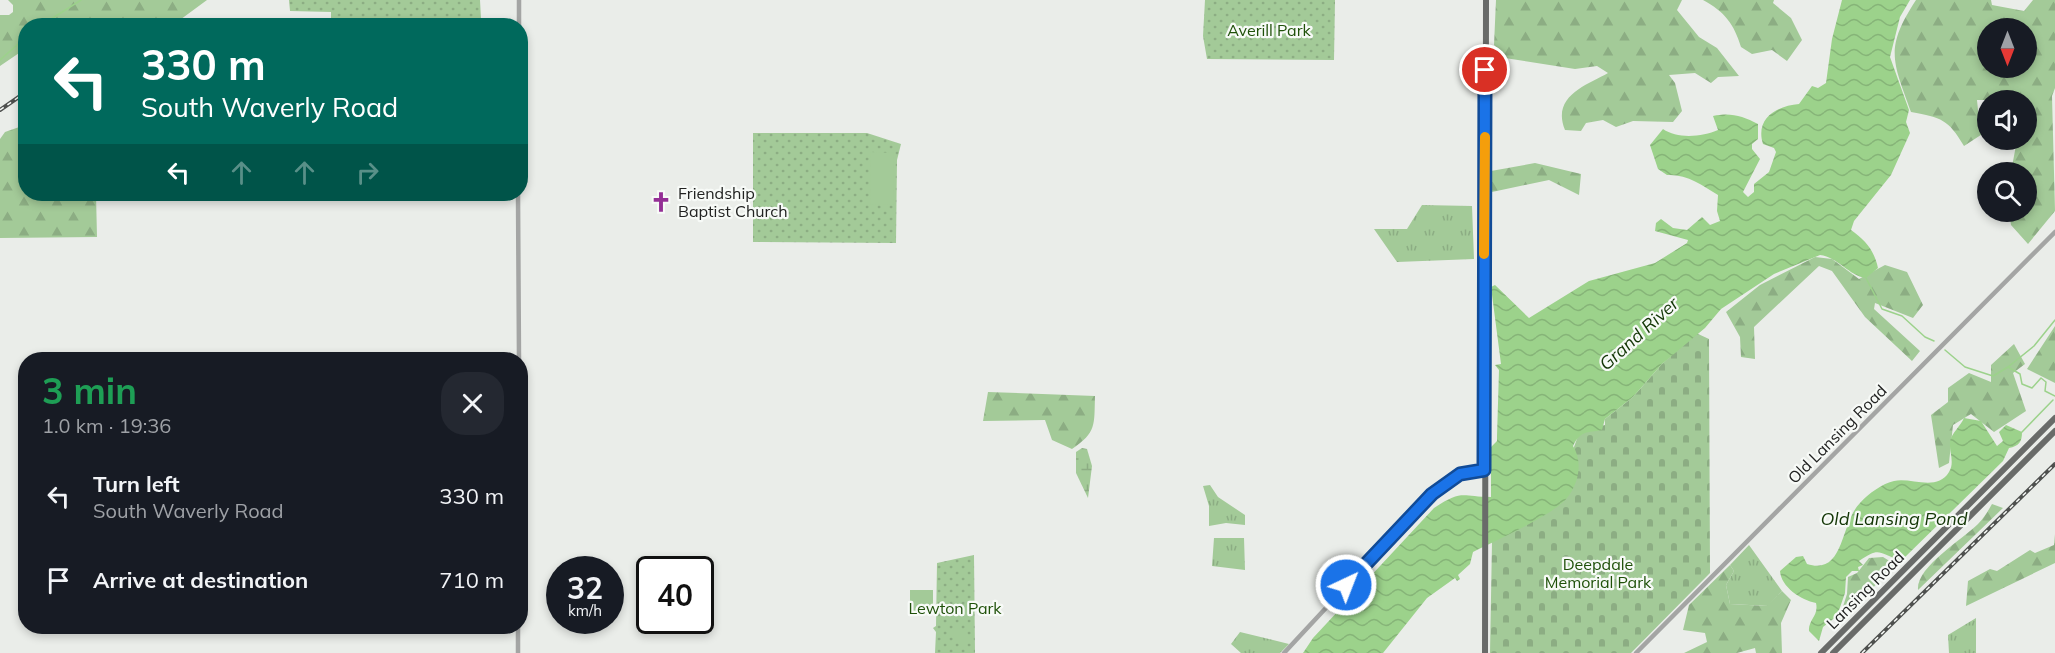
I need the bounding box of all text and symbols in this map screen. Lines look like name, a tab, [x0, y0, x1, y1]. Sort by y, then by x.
north arrow	[1977, 18, 2037, 78]
map controls	[1977, 18, 2037, 222]
park label: Averill Park	[1227, 20, 1312, 40]
text: 330 m	[141, 38, 266, 91]
icon: left	[42, 42, 120, 120]
pin	[1459, 44, 1510, 95]
icon: arrive	[1468, 53, 1501, 86]
text: South Waverly Road	[141, 90, 398, 124]
button: sound	[1977, 90, 2037, 150]
icon: left	[162, 156, 195, 189]
icon: ahead	[225, 156, 258, 189]
icon: ahead	[288, 156, 321, 189]
icon: right	[351, 156, 384, 189]
button: search	[1977, 162, 2037, 222]
place label: Friendship Baptist Church	[678, 183, 788, 221]
church icon: Friendship Baptist Church	[649, 190, 673, 214]
water label: Grand River	[1594, 291, 1684, 375]
text: 3 min	[42, 368, 137, 413]
button: close	[441, 372, 504, 435]
street label: Old Lansing Road	[1783, 380, 1891, 488]
text: 1.0 km · 19:36	[42, 413, 171, 438]
text: Turn left	[93, 470, 180, 498]
icon: left	[42, 480, 75, 513]
text: 330 m	[439, 482, 504, 510]
text: South Waverly Road	[93, 498, 284, 523]
water label: Old Lansing Pond	[1820, 507, 1968, 530]
street label: Lansing Road	[1822, 547, 1908, 633]
position arrow	[1314, 553, 1378, 617]
park label: Deepdale Memorial Park	[1545, 554, 1652, 592]
speed limit sign: 40	[636, 556, 714, 634]
icon: arrive	[42, 564, 75, 597]
text: Arrive at destination	[93, 566, 308, 594]
text: 710 m	[439, 566, 504, 594]
text: 32	[567, 569, 603, 607]
park label: Lewton Park	[908, 598, 1002, 618]
text: km/h	[568, 601, 602, 620]

